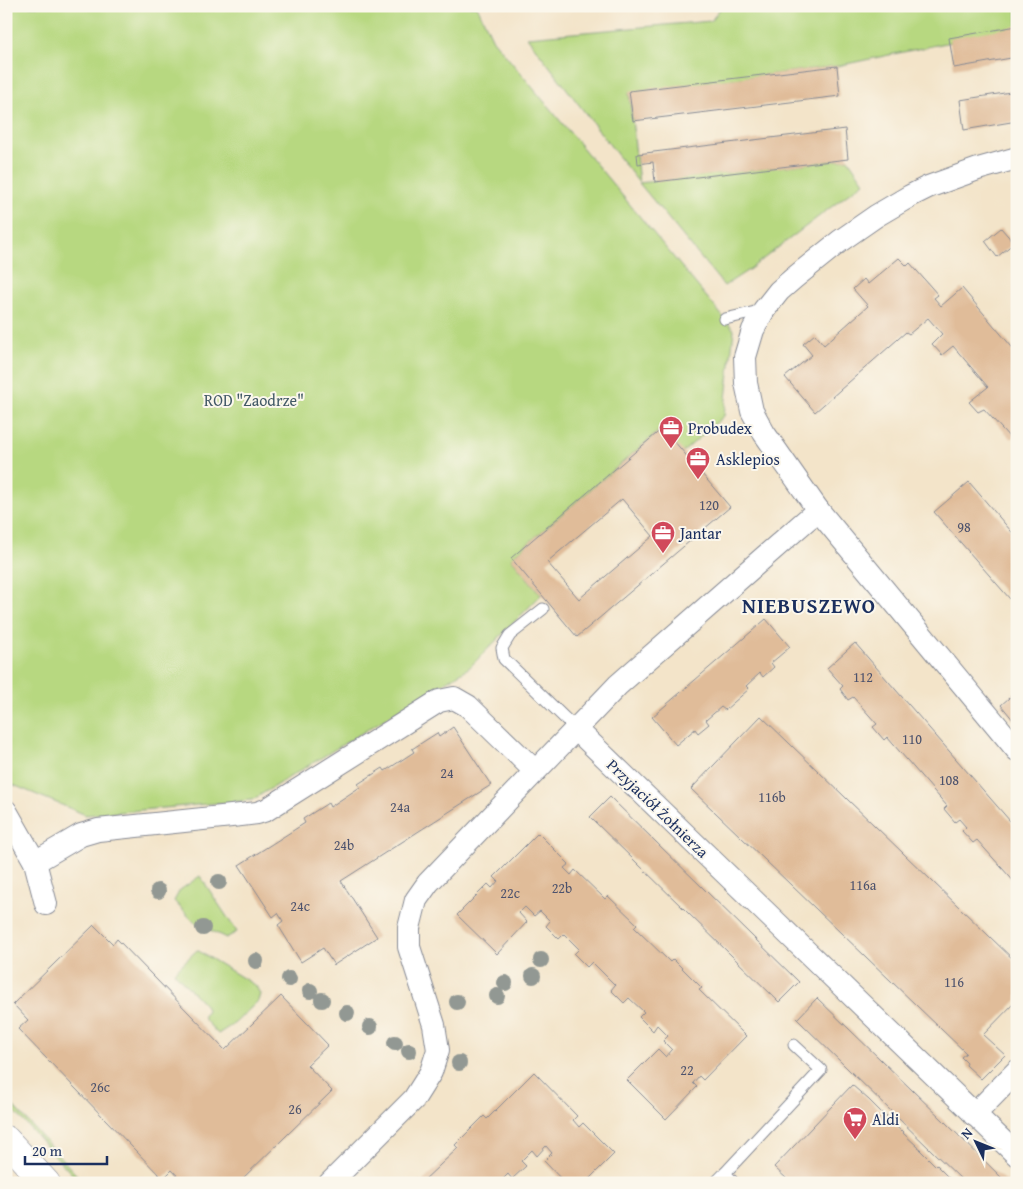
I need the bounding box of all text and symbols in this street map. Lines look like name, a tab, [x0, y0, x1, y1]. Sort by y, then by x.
park label: ROD "Zaodrze"	[204, 388, 304, 412]
office icon: Probudex	[658, 415, 684, 449]
place label: Probudex	[688, 416, 753, 440]
office icon: Asklepios	[685, 446, 711, 480]
place label: Asklepios	[716, 447, 780, 471]
house number: 120	[699, 495, 719, 515]
house number: 98	[957, 517, 971, 537]
office icon: Jantar	[650, 520, 676, 554]
place label: Jantar	[678, 521, 722, 545]
district label: NIEBUSZEWO	[742, 590, 876, 621]
house number: 112	[853, 667, 873, 687]
house number: 110	[902, 729, 922, 749]
street label: Przyjaciół Żołnierza	[602, 753, 715, 863]
house number: 24	[440, 763, 454, 783]
house number: 108	[939, 770, 959, 790]
house number: 116b	[758, 787, 786, 807]
house number: 24a	[390, 797, 410, 817]
house number: 24b	[334, 835, 354, 855]
house number: 116a	[850, 875, 877, 895]
house number: 22b	[552, 878, 572, 898]
house number: 22c	[500, 883, 520, 903]
house number: 24c	[290, 896, 310, 916]
house number: 116	[944, 972, 964, 992]
house number: 22	[680, 1060, 694, 1080]
house number: 26c	[90, 1077, 110, 1097]
house number: 26	[288, 1099, 302, 1119]
supermarket icon: Aldi	[842, 1106, 868, 1140]
place label: Aldi	[872, 1107, 900, 1131]
north arrow	[950, 1116, 1000, 1166]
text: N	[956, 1122, 977, 1143]
scale bar	[25, 1134, 108, 1166]
text: 20 m	[32, 1140, 63, 1161]

